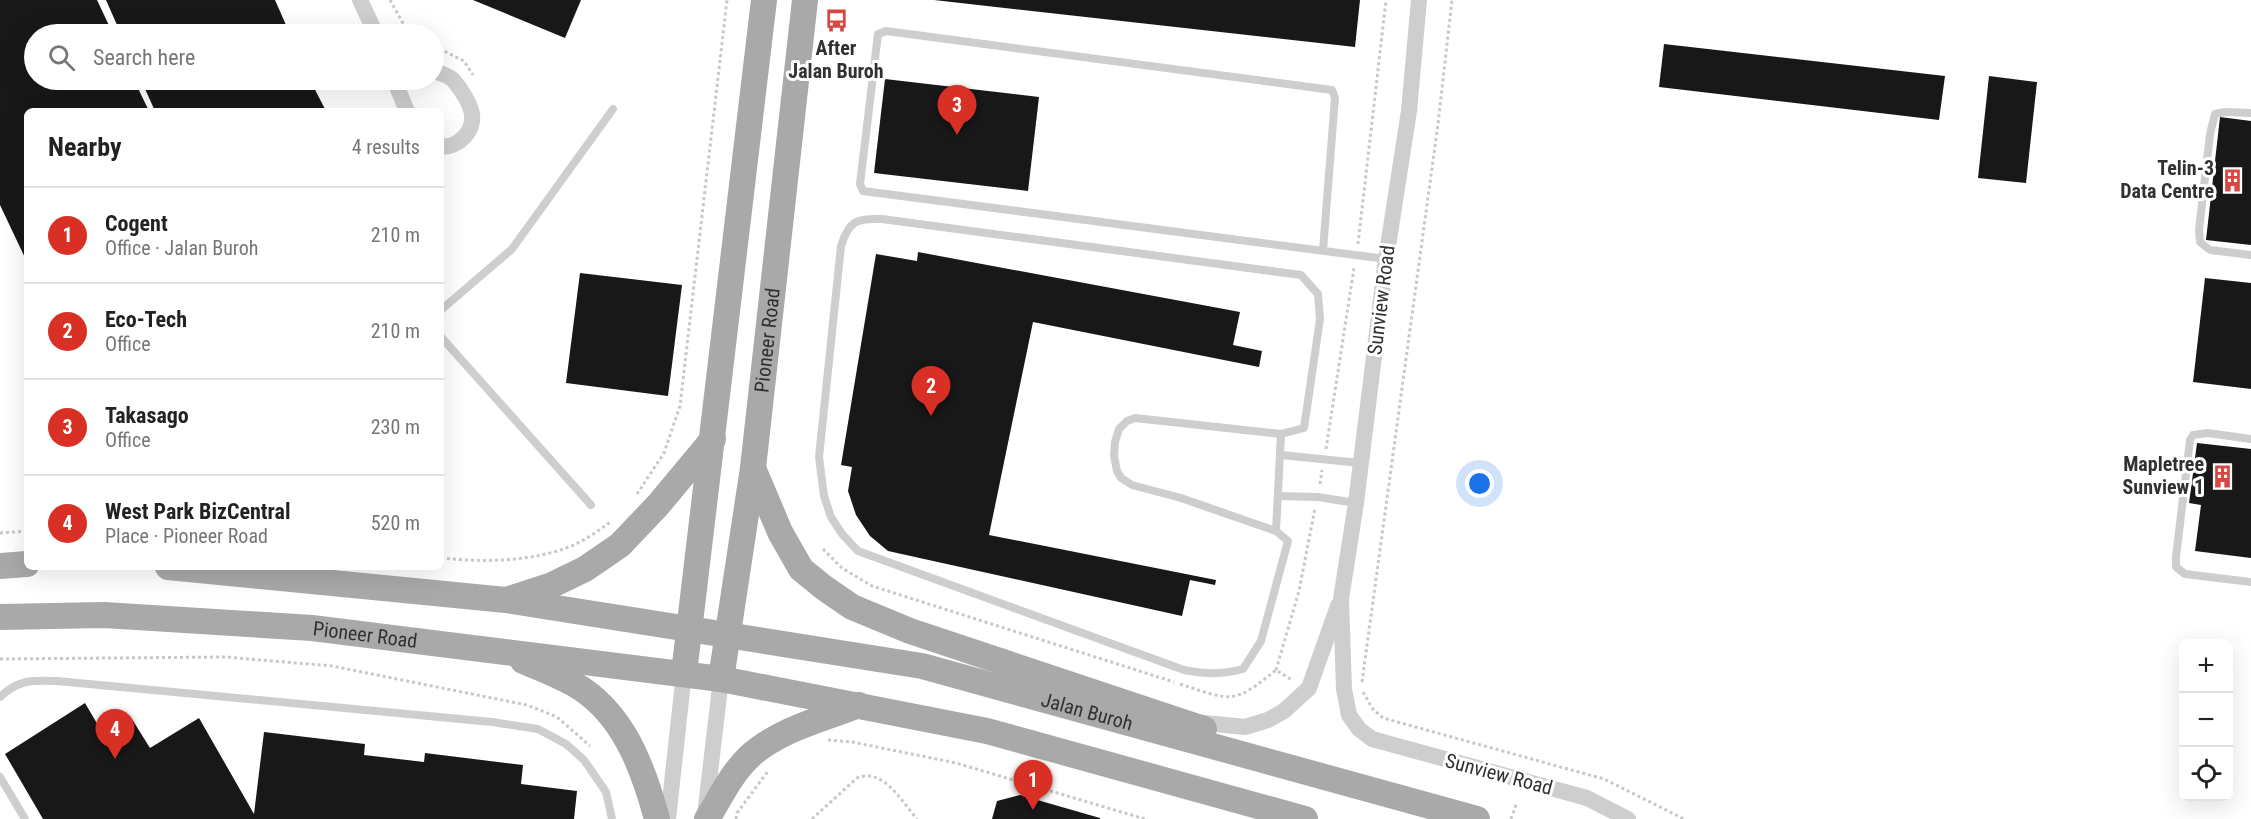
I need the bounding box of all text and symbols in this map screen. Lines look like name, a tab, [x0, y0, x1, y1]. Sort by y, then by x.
bus stop icon: After Jalan Buroh	[823, 8, 849, 34]
search box	[24, 24, 444, 90]
place label: After Jalan Buroh	[788, 36, 884, 83]
icon: search	[45, 41, 78, 74]
text: Search here	[93, 45, 195, 70]
pin: 3	[938, 86, 976, 135]
text: Nearby	[48, 132, 122, 162]
text: 4 results	[352, 135, 420, 159]
place label: Telin-3 Data Centre	[2120, 156, 2214, 203]
building icon: Telin-3 Data Centre	[2219, 167, 2245, 193]
text: Cogent	[105, 211, 168, 236]
text: 1	[62, 223, 73, 247]
text: 210 m	[371, 223, 420, 247]
text: Office · Jalan Buroh	[105, 236, 258, 260]
street label: Sunview Road	[1362, 244, 1400, 356]
street label: Pioneer Road	[749, 287, 785, 394]
text: Eco-Tech	[105, 307, 187, 332]
text: 2	[62, 319, 73, 343]
text: 210 m	[371, 319, 420, 343]
text: Office	[105, 332, 151, 356]
pin: 2	[912, 366, 950, 416]
text: Takasago	[105, 403, 189, 428]
text: 3	[62, 415, 73, 439]
text: 230 m	[371, 415, 420, 439]
text: Office	[105, 428, 151, 452]
place label: Mapletree Sunview 1	[2123, 452, 2204, 499]
building icon: Mapletree Sunview 1	[2209, 463, 2235, 489]
your location	[1465, 469, 1494, 498]
text: West Park BizCentral	[105, 499, 290, 524]
text: 4	[62, 511, 73, 535]
text: 520 m	[371, 511, 420, 535]
text: Place · Pioneer Road	[105, 524, 268, 548]
street label: Pioneer Road	[312, 616, 419, 653]
map controls	[2179, 639, 2233, 801]
button: +	[2179, 639, 2233, 693]
street label: Jalan Buroh	[1039, 687, 1136, 736]
button: −	[2179, 693, 2233, 747]
pin: 4	[96, 710, 134, 759]
button: locate	[2179, 747, 2233, 801]
street label: Sunview Road	[1443, 748, 1555, 800]
pin: 1	[1014, 760, 1052, 810]

